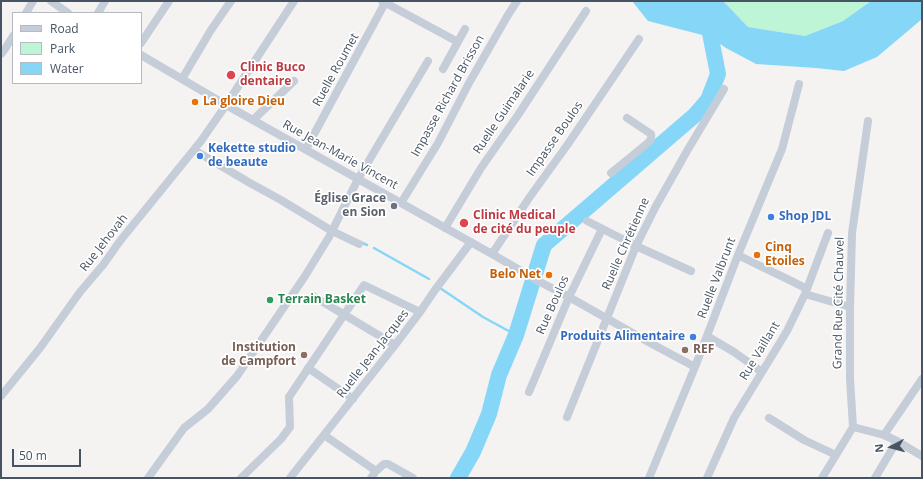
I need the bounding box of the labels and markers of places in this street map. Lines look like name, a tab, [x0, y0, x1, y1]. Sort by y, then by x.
place label: Clinic Buco dentaire	[240, 61, 305, 89]
marker: Clinic Buco dentaire	[225, 69, 237, 81]
place label: La gloire Dieu	[203, 95, 285, 109]
marker: La gloire Dieu	[190, 97, 200, 107]
place label: Kekette studio de beaute	[208, 142, 296, 170]
marker: Kekette studio de beaute	[195, 151, 205, 161]
place label: Église Grace en Sion	[314, 192, 386, 220]
marker: Église Grace en Sion	[389, 201, 399, 211]
place label: Clinic Medical de cité du peuple	[473, 209, 576, 237]
place label: Shop JDL	[779, 210, 831, 224]
marker: Shop JDL	[766, 212, 776, 222]
marker: Clinic Medical de cité du peuple	[458, 217, 470, 229]
place label: Cinq Etoiles	[765, 241, 805, 269]
marker: Cinq Etoiles	[752, 250, 762, 260]
place label: Belo Net	[490, 268, 541, 282]
marker: Belo Net	[544, 270, 554, 280]
place label: Terrain Basket	[278, 293, 366, 307]
marker: Terrain Basket	[265, 295, 275, 305]
place label: Produits Alimentaire	[560, 330, 685, 344]
marker: Produits Alimentaire	[688, 332, 698, 342]
place label: Institution de Campfort	[221, 341, 296, 369]
place label: REF	[693, 343, 714, 357]
marker: REF	[680, 345, 690, 355]
marker: Institution de Campfort	[299, 350, 309, 360]

